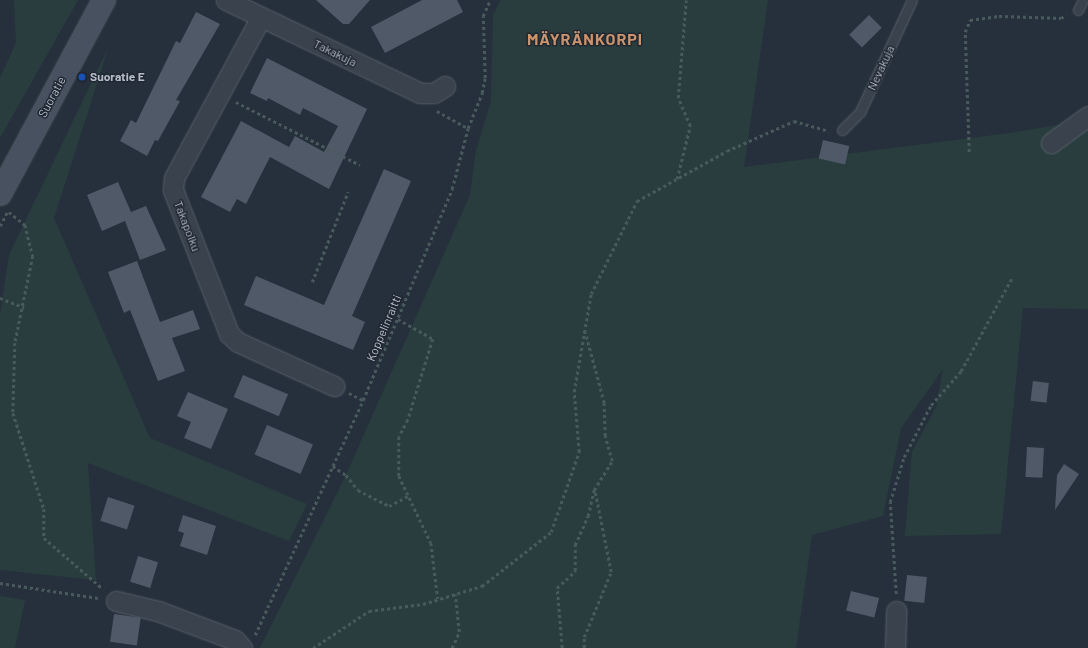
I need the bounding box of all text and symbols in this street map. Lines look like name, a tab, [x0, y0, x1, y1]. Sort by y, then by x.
district label: MÄYRÄNKORPI	[527, 29, 643, 49]
street label: Takakuja	[311, 36, 359, 70]
street label: Nevakuja	[864, 43, 898, 93]
place label: Suoratie E	[90, 70, 145, 84]
marker: Suoratie E	[77, 72, 87, 82]
street label: Suoratie	[35, 74, 69, 120]
street label: Takapolku	[171, 199, 203, 253]
street label: Koppelinraitti	[364, 293, 404, 363]

